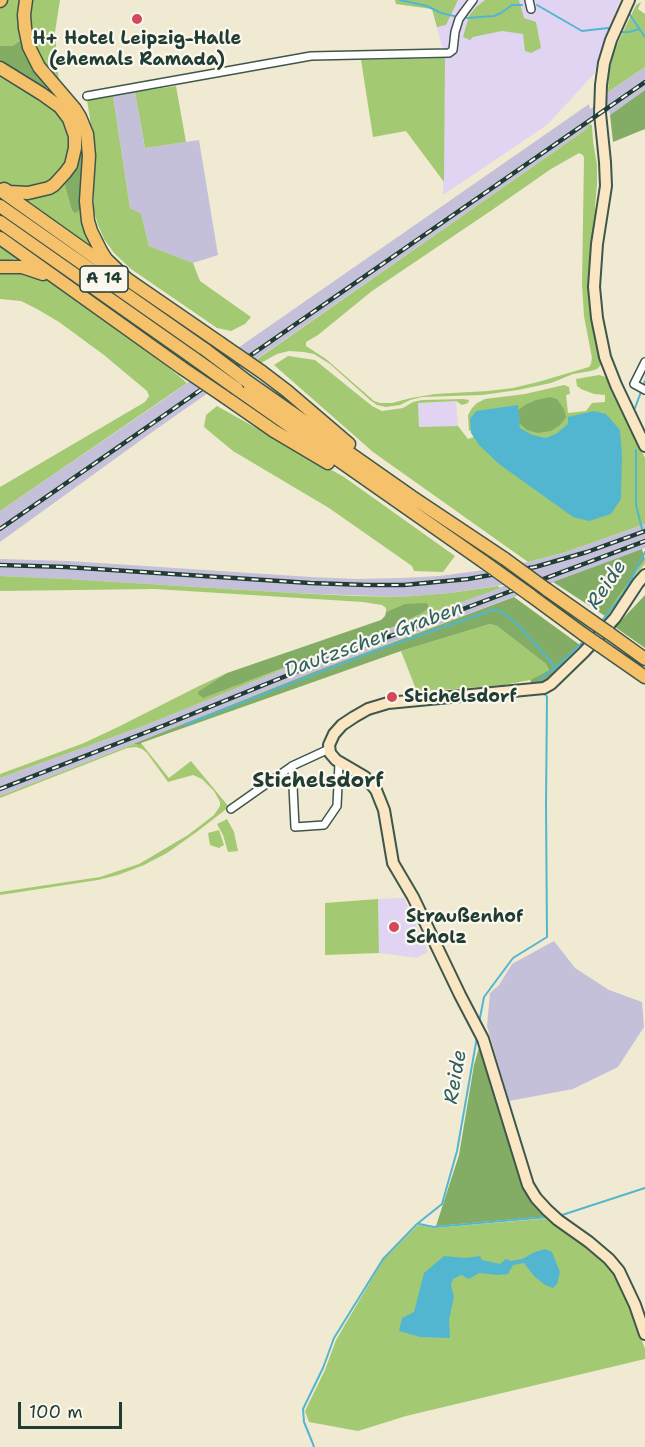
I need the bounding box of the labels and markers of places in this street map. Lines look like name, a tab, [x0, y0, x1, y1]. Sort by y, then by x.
marker: H+ Hotel Leipzig-Halle (ehemals Ramada)	[130, 12, 144, 26]
place label: H+ Hotel Leipzig-Halle (ehemals Ramada)	[33, 28, 241, 70]
place label: Stichelsdorf	[404, 686, 517, 708]
marker: Stichelsdorf	[385, 690, 399, 704]
place label: Straußenhof Scholz	[406, 906, 523, 948]
marker: Straußenhof Scholz	[387, 920, 401, 934]

